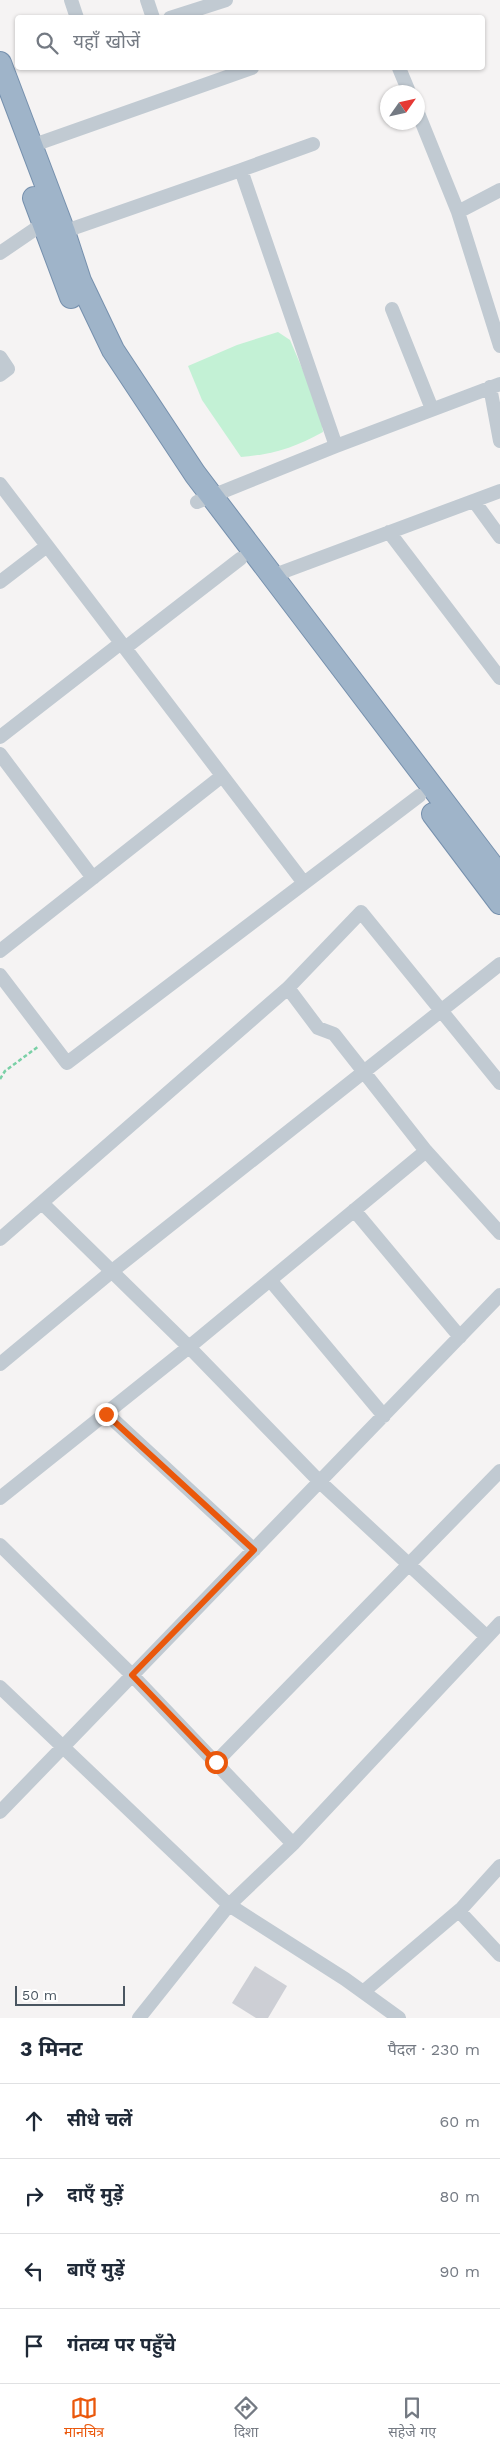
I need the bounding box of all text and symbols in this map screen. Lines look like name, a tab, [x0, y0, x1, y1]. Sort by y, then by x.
search box	[15, 15, 485, 70]
icon: search	[33, 29, 61, 57]
text: यहाँ खोजें	[73, 30, 140, 53]
north arrow	[380, 85, 425, 130]
route end	[95, 1403, 118, 1426]
route start	[205, 1751, 228, 1774]
scale bar	[15, 1983, 125, 2006]
text: 50 m	[22, 1987, 57, 2003]
text: 3 मिनट	[20, 2036, 83, 2061]
text: पैदल · 230 m	[388, 2040, 480, 2059]
icon: ahead	[20, 2107, 48, 2135]
text: सीधे चलें	[67, 2108, 132, 2131]
text: 60 m	[440, 2112, 480, 2131]
icon: right	[20, 2182, 48, 2210]
text: दाएँ मुड़ें	[67, 2183, 123, 2206]
text: 80 m	[439, 2187, 480, 2206]
icon: left	[20, 2257, 48, 2285]
text: बाएँ मुड़ें	[67, 2258, 125, 2281]
text: 90 m	[439, 2262, 480, 2281]
icon: arrive	[20, 2332, 48, 2360]
text: गंतव्य पर पहुँचे	[67, 2333, 176, 2356]
tab: मानचित्र	[64, 2394, 104, 2443]
tab: दिशा	[232, 2394, 260, 2443]
tab: सहेजे गए	[388, 2394, 436, 2443]

